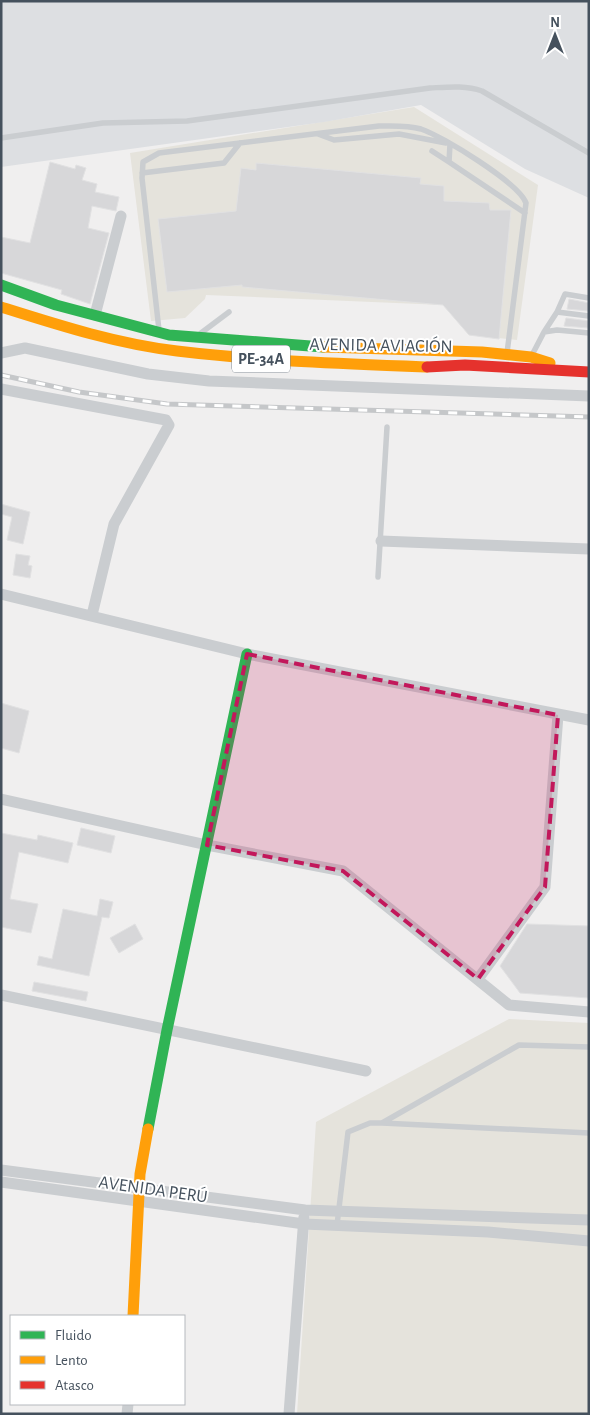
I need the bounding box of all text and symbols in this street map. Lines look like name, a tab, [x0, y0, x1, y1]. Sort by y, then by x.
north arrow	[530, 10, 580, 60]
text: N	[550, 16, 560, 30]
street label: AVENIDA AVIACIÓN	[309, 333, 453, 356]
road number: PE-34A	[232, 346, 290, 372]
street label: AVENIDA PERÚ	[97, 1170, 209, 1207]
legend	[10, 1315, 185, 1405]
text: Fluido	[55, 1328, 92, 1343]
text: Lento	[55, 1353, 88, 1368]
text: Atasco	[55, 1378, 94, 1393]

